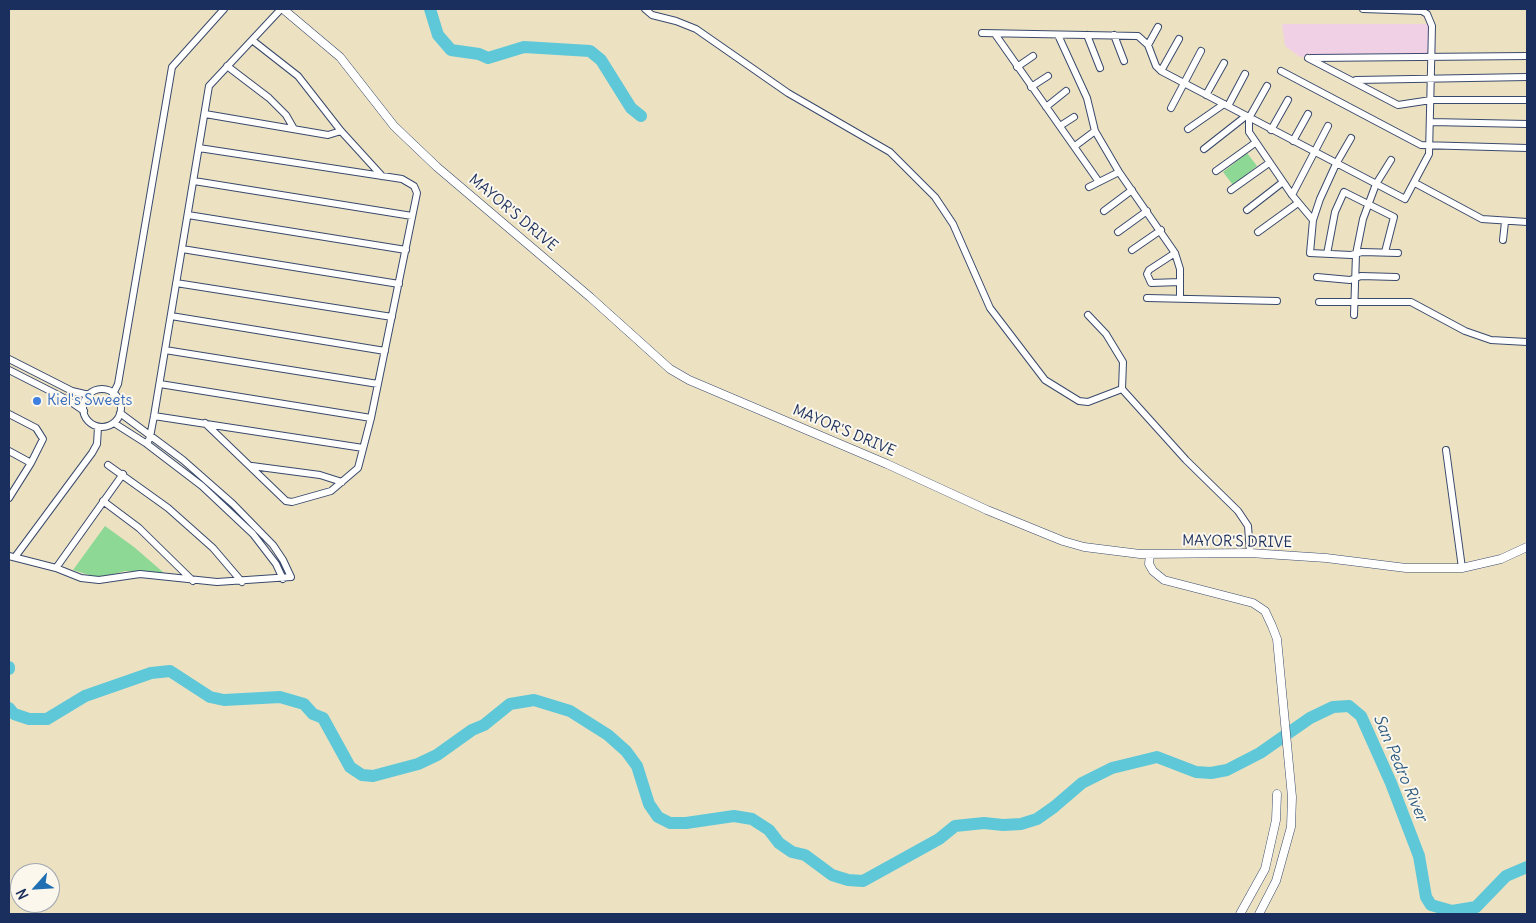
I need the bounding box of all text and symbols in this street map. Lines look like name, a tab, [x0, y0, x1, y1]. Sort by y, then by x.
street label: MAYOR'S DRIVE	[465, 171, 561, 255]
place label: Kiel's Sweets	[47, 392, 132, 410]
marker: Kiel's Sweets	[31, 395, 43, 407]
street label: MAYOR'S DRIVE	[790, 401, 898, 461]
street label: MAYOR'S DRIVE	[1182, 532, 1292, 552]
water label: San Pedro River	[1369, 712, 1431, 824]
north arrow	[10, 863, 60, 913]
text: N	[12, 886, 33, 902]

